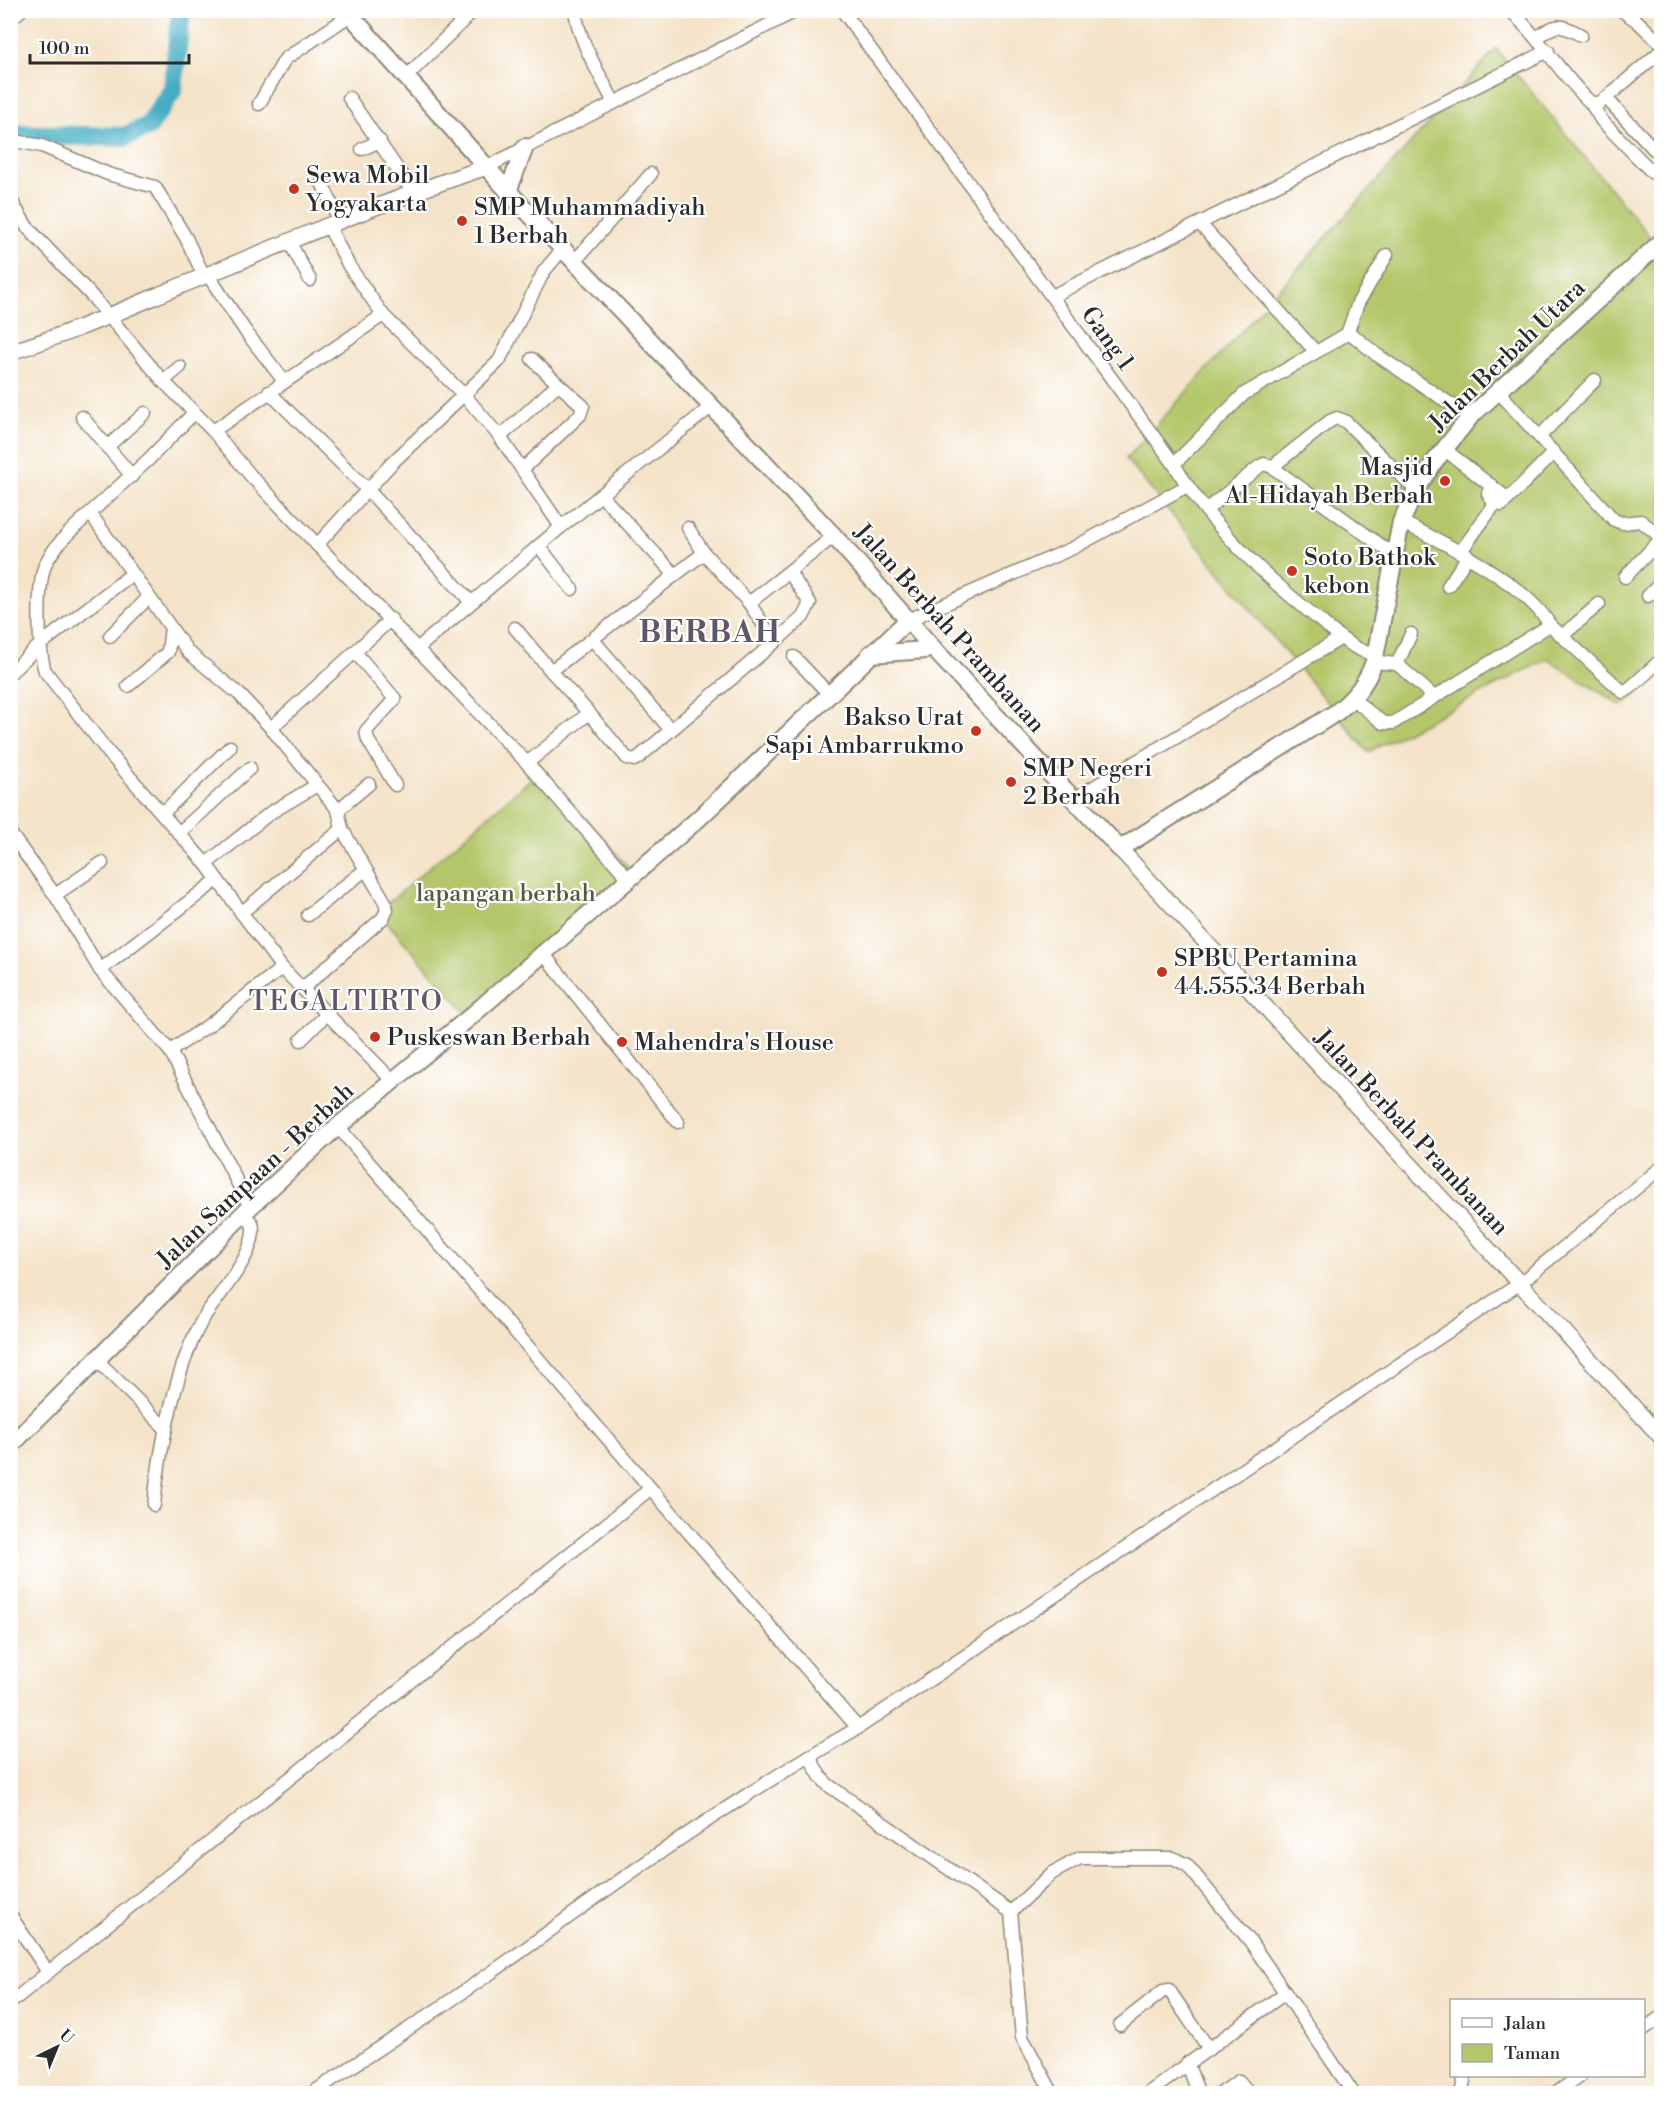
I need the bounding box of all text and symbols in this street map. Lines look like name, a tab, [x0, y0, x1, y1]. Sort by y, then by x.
scale bar	[30, 27, 189, 65]
text: 100 m	[39, 37, 90, 60]
place label: Sewa Mobil Yogyakarta	[304, 161, 429, 219]
marker: Sewa Mobil Yogyakarta	[287, 182, 301, 196]
place label: SMP Muhammadiyah 1 Berbah	[474, 193, 705, 251]
marker: SMP Muhammadiyah 1 Berbah	[455, 214, 469, 228]
street label: Jalan Berbah Utara	[1423, 273, 1593, 439]
street label: Gang 1	[1074, 301, 1141, 377]
place label: Masjid Al-Hidayah Berbah	[1224, 453, 1433, 511]
marker: Masjid Al-Hidayah Berbah	[1438, 474, 1452, 488]
street label: Jalan Berbah Prambanan	[847, 517, 1051, 740]
place label: Soto Bathok kebon	[1304, 543, 1437, 601]
marker: Soto Bathok kebon	[1285, 564, 1299, 578]
district label: BERBAH	[639, 614, 781, 652]
place label: Bakso Urat Sapi Ambarrukmo	[765, 703, 964, 761]
marker: Bakso Urat Sapi Ambarrukmo	[969, 724, 983, 738]
place label: SMP Negeri 2 Berbah	[1023, 754, 1152, 812]
marker: SMP Negeri 2 Berbah	[1004, 775, 1018, 789]
park label: lapangan berbah	[416, 879, 596, 909]
place label: SPBU Pertamina 44.555.34 Berbah	[1174, 944, 1366, 1002]
marker: SPBU Pertamina 44.555.34 Berbah	[1155, 965, 1169, 979]
district label: TEGALTIRTO	[249, 985, 443, 1019]
street label: Jalan Berbah Prambanan	[1307, 1022, 1515, 1242]
place label: Puskeswan Berbah	[387, 1023, 591, 1053]
place label: Mahendra's House	[634, 1028, 834, 1058]
marker: Puskeswan Berbah	[368, 1030, 382, 1044]
marker: Mahendra's House	[615, 1035, 629, 1049]
street label: Jalan Sampaan - Berbah	[150, 1077, 361, 1276]
legend	[1450, 1999, 1645, 2077]
text: Jalan	[1503, 2012, 1546, 2035]
north arrow	[27, 2017, 87, 2077]
text: U	[55, 2025, 78, 2049]
text: Taman	[1504, 2042, 1561, 2065]

